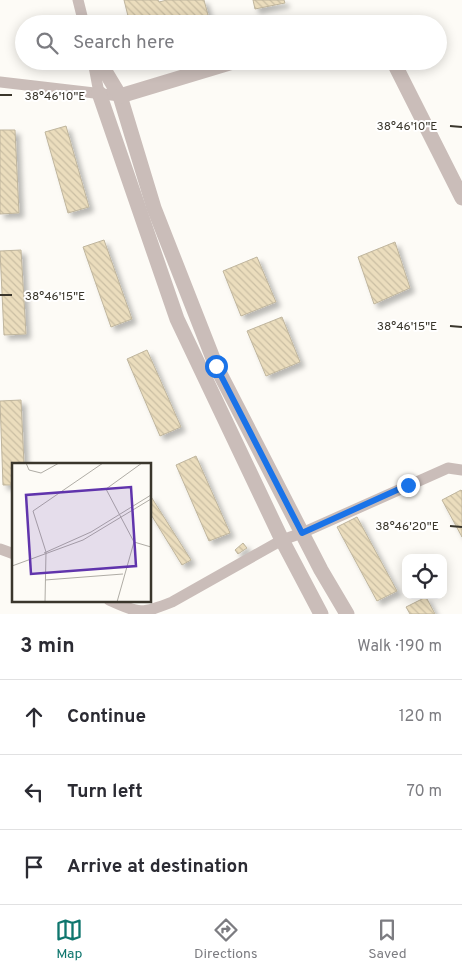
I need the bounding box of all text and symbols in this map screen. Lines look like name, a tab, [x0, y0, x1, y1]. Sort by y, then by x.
search box	[15, 15, 447, 70]
icon: search	[33, 29, 61, 57]
text: Search here	[73, 31, 175, 55]
text: 38°46'10"E	[25, 89, 85, 105]
text: 38°46'10"E	[377, 119, 437, 135]
text: 38°46'15"E	[25, 289, 85, 305]
text: 38°46'15"E	[377, 319, 437, 335]
route start	[205, 355, 228, 378]
inset map	[12, 463, 151, 602]
route end	[397, 474, 420, 497]
text: 38°46'20"E	[375, 519, 439, 535]
map controls	[402, 554, 447, 599]
button: locate	[402, 554, 447, 599]
text: 3 min	[20, 633, 75, 660]
text: Walk · 190 m	[357, 637, 442, 657]
icon: ahead	[20, 703, 48, 731]
text: Continue	[67, 705, 146, 729]
text: 120 m	[399, 707, 442, 727]
icon: left	[20, 778, 48, 806]
text: Turn left	[67, 780, 143, 804]
text: 70 m	[407, 782, 442, 802]
icon: arrive	[20, 853, 48, 881]
text: Arrive at destination	[67, 855, 248, 879]
tab: Map	[55, 916, 83, 963]
tab: Directions	[194, 916, 258, 963]
tab: Saved	[368, 916, 407, 963]

